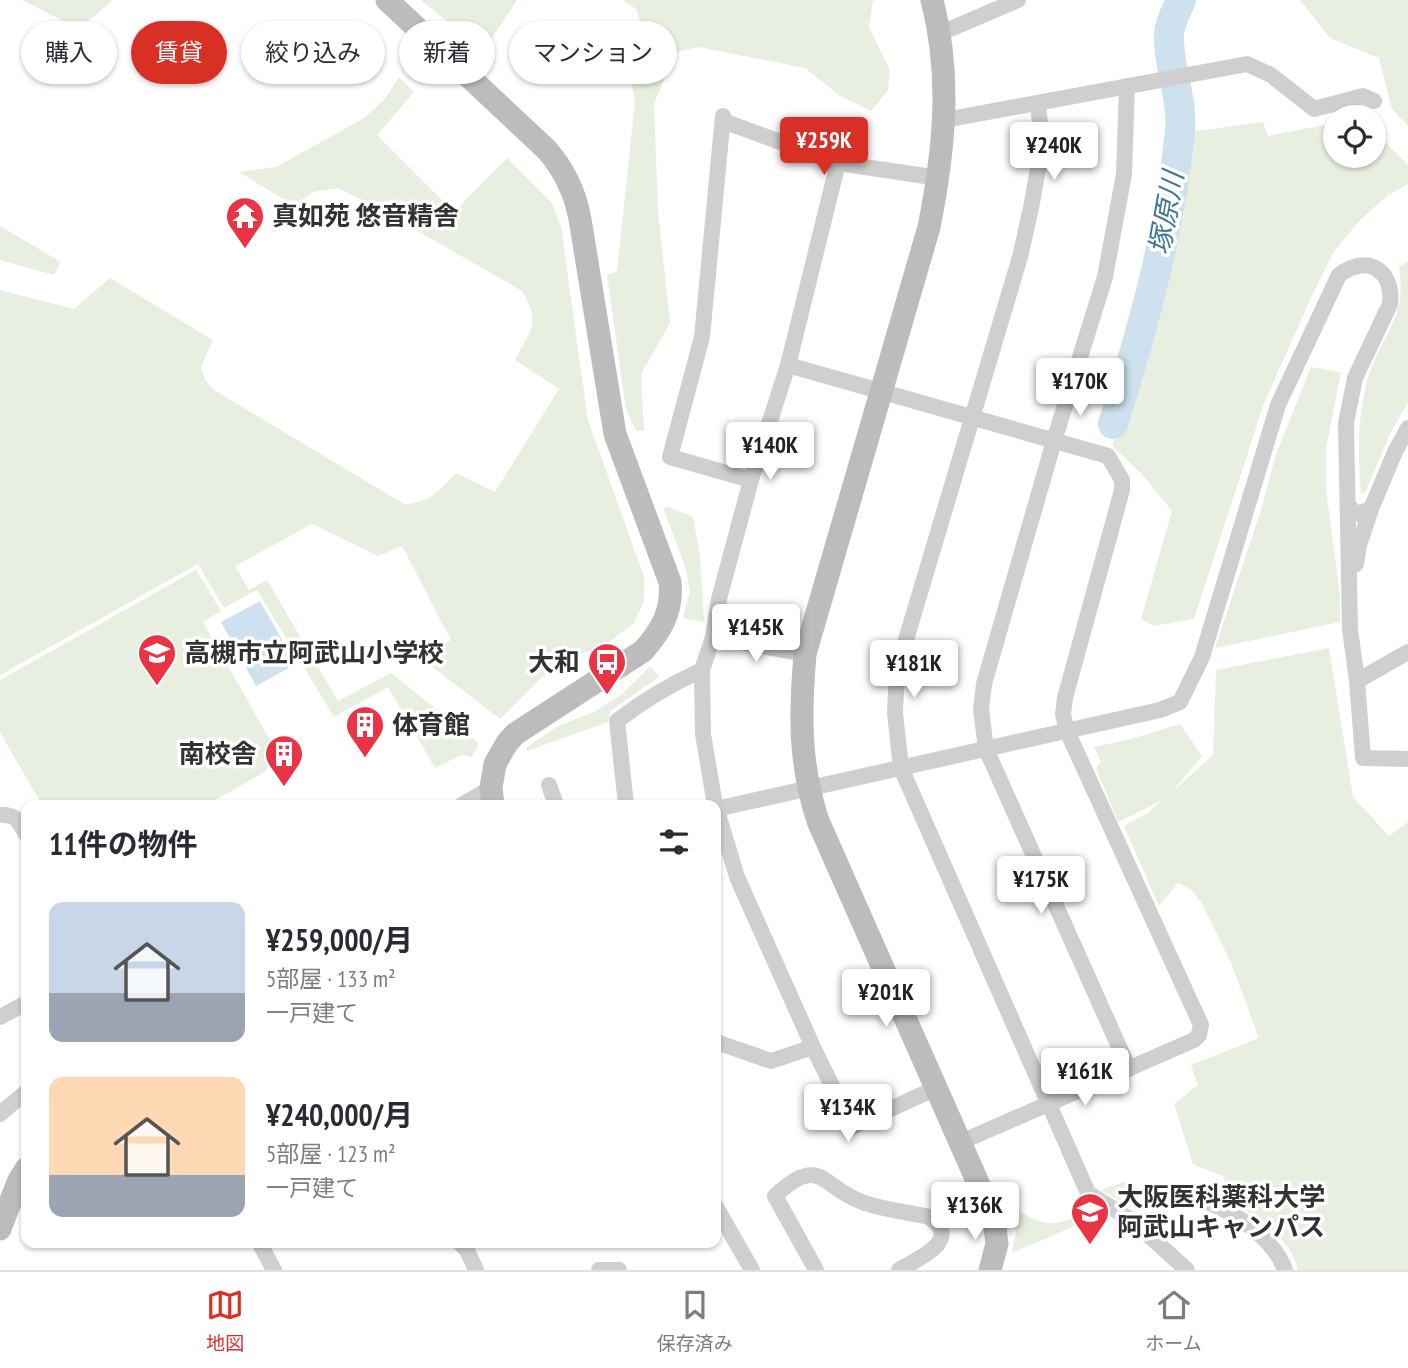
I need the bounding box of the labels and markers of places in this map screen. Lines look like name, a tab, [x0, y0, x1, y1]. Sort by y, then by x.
pin: ¥259K	[775, 118, 873, 177]
pin: ¥240K	[1005, 122, 1103, 182]
temple icon: 真如苑 悠音精舎	[224, 195, 266, 250]
place label: 真如苑 悠音精舎	[272, 199, 459, 232]
pin: ¥170K	[1031, 358, 1129, 418]
pin: ¥140K	[721, 422, 819, 482]
pin: ¥145K	[707, 604, 805, 664]
school or university icon: 高槻市立阿武山小学校	[136, 632, 178, 687]
place label: 高槻市立阿武山小学校	[184, 636, 444, 669]
pin: ¥181K	[865, 640, 963, 700]
bus stop icon: 大和	[586, 641, 628, 696]
place label: 大和	[528, 645, 580, 678]
building icon: 体育館	[344, 704, 386, 759]
place label: 体育館	[392, 708, 470, 741]
building icon: 南校舎	[263, 733, 305, 788]
place label: 南校舎	[179, 737, 257, 770]
pin: ¥175K	[992, 856, 1090, 916]
pin: ¥201K	[837, 970, 935, 1029]
pin: ¥161K	[1036, 1048, 1134, 1108]
pin: ¥134K	[799, 1084, 897, 1144]
place label: 大阪医科薬科大学 阿武山キャンパス	[1117, 1180, 1325, 1243]
pin: ¥136K	[926, 1182, 1024, 1242]
school or university icon: 大阪医科薬科大学 阿武山キャンパス	[1069, 1191, 1111, 1246]

